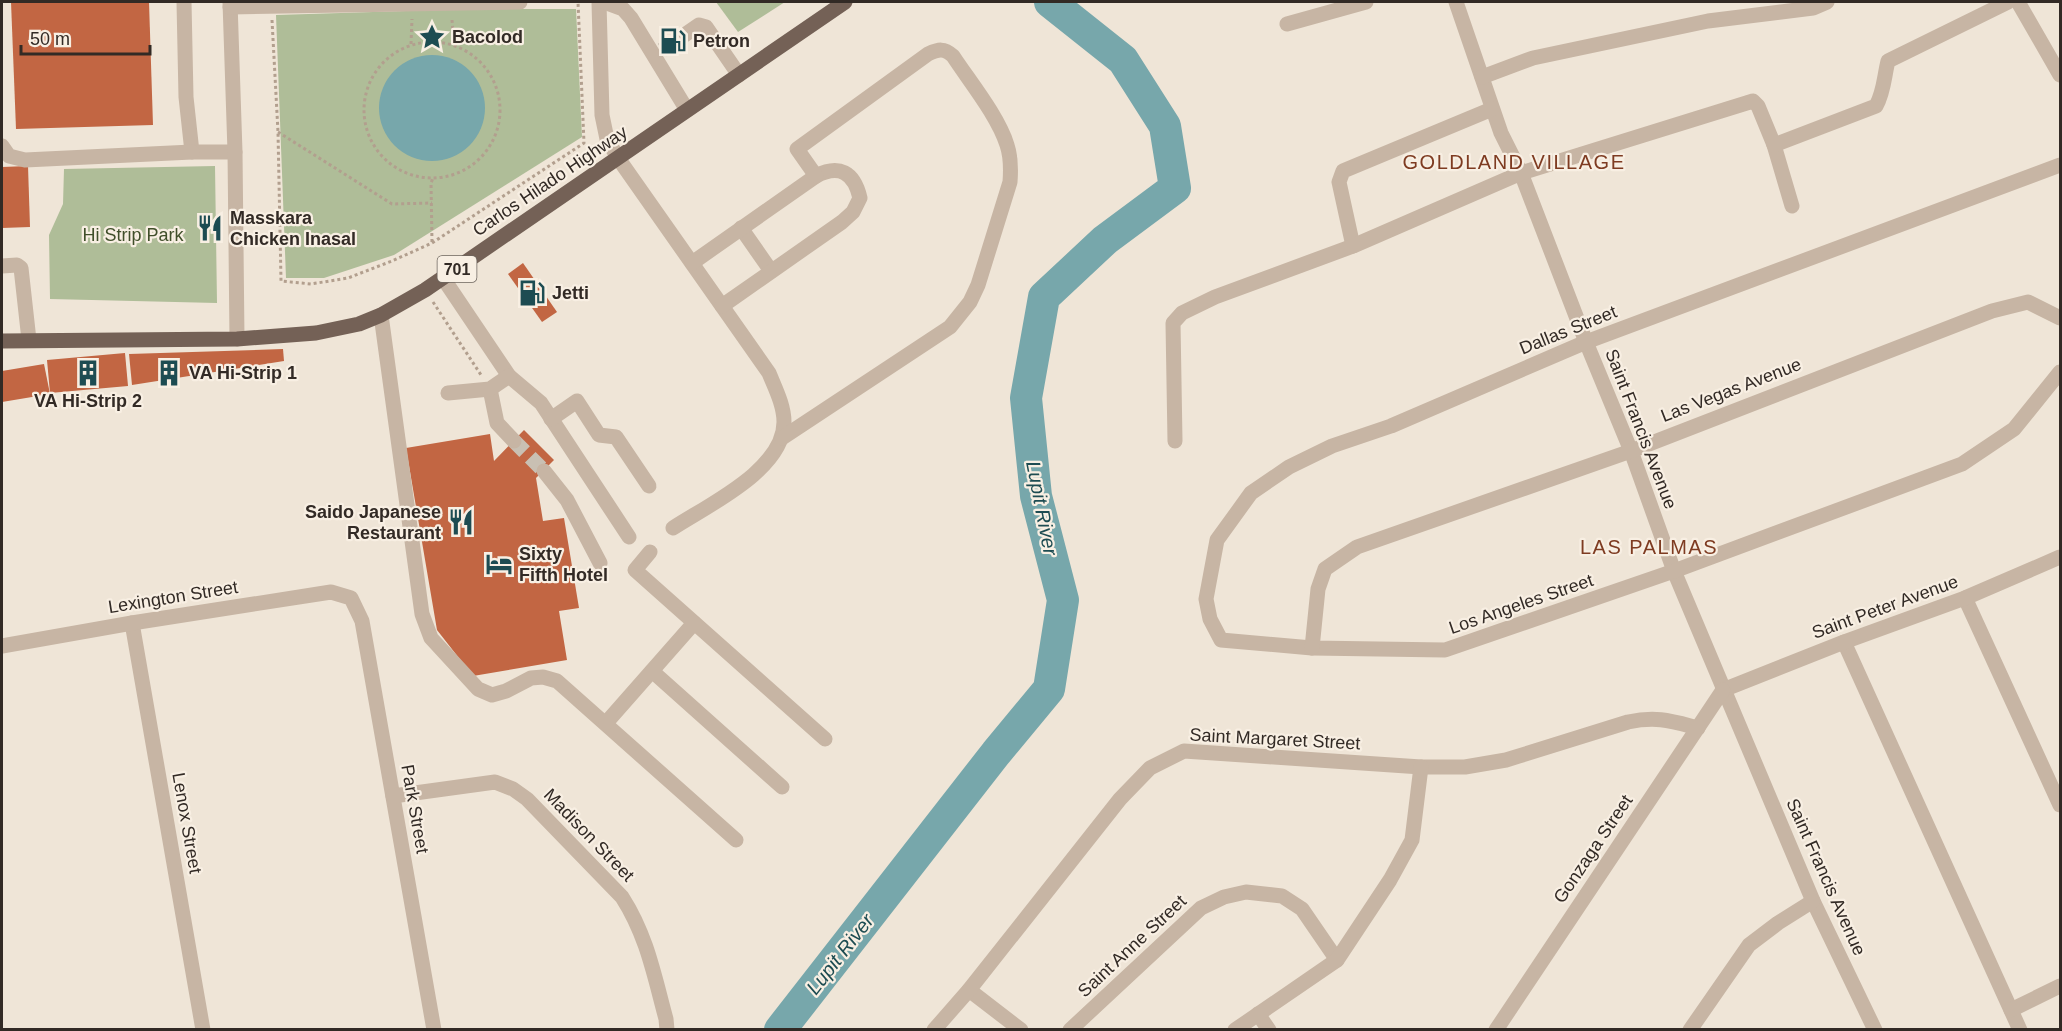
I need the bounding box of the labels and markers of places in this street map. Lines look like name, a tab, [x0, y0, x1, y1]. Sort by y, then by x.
place icon: Bacolod	[417, 22, 447, 52]
fuel station icon: Petron	[658, 26, 688, 56]
place label: Bacolod	[452, 27, 523, 47]
place label: Petron	[693, 31, 750, 51]
place label: Masskara Chicken Inasal	[230, 208, 356, 249]
restaurant icon: Masskara Chicken Inasal	[195, 213, 225, 243]
fuel station icon: Jetti	[517, 278, 547, 308]
place label: Jetti	[552, 283, 589, 303]
building icon: VA Hi-Strip 2	[73, 358, 103, 388]
building icon: VA Hi-Strip 1	[154, 358, 184, 388]
place label: VA Hi-Strip 1	[189, 363, 297, 383]
place label: VA Hi-Strip 2	[34, 391, 142, 411]
place label: Saido Japanese Restaurant	[305, 502, 441, 543]
restaurant icon: Saido Japanese Restaurant	[446, 507, 476, 537]
place label: Sixty Fifth Hotel	[519, 544, 608, 585]
hotel icon: Sixty Fifth Hotel	[484, 549, 514, 579]

